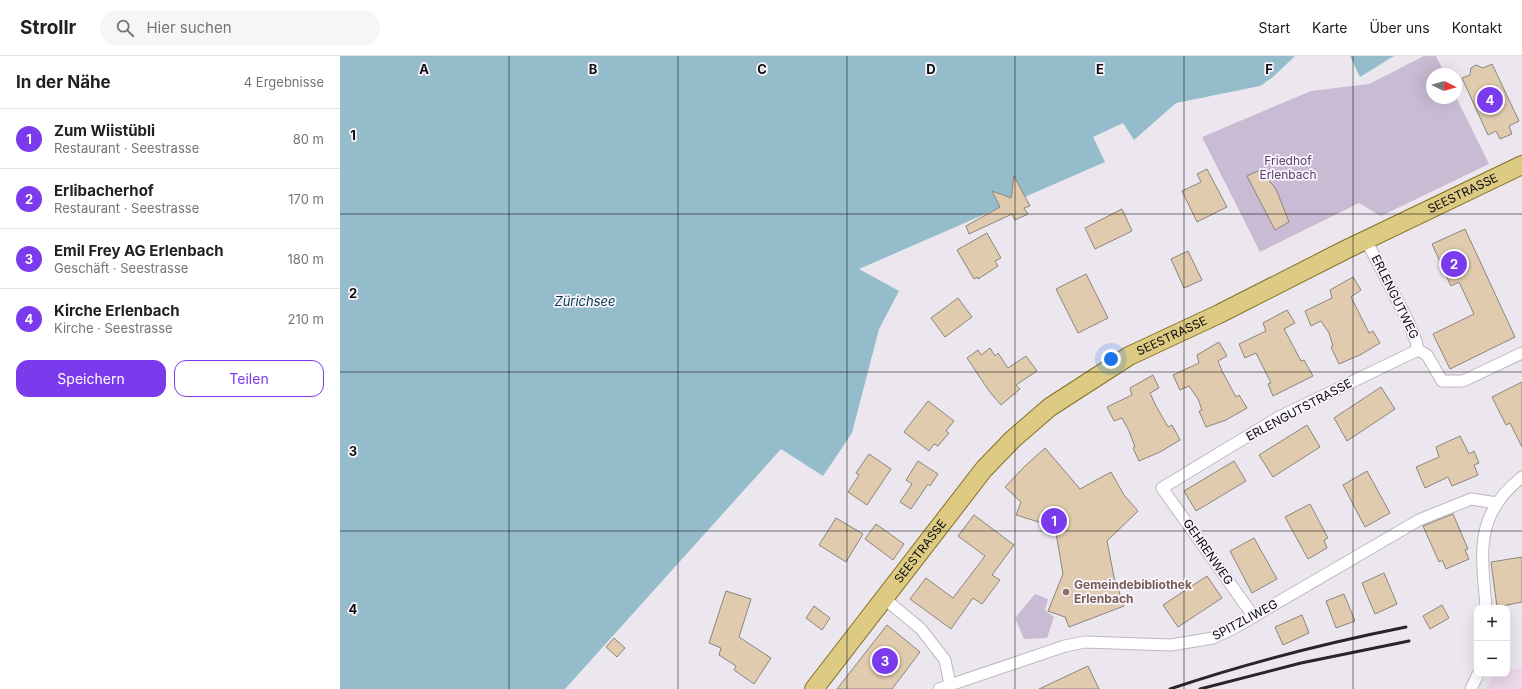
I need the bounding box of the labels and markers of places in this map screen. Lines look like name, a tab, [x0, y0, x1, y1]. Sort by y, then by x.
pin: 4	[1477, 85, 1503, 115]
pin: 2	[1441, 249, 1467, 279]
pin: 1	[1041, 506, 1067, 536]
place label: Gemeindebibliothek Erlenbach	[1074, 577, 1192, 606]
marker: Gemeindebibliothek Erlenbach	[1061, 587, 1071, 597]
pin: 3	[872, 646, 898, 676]

